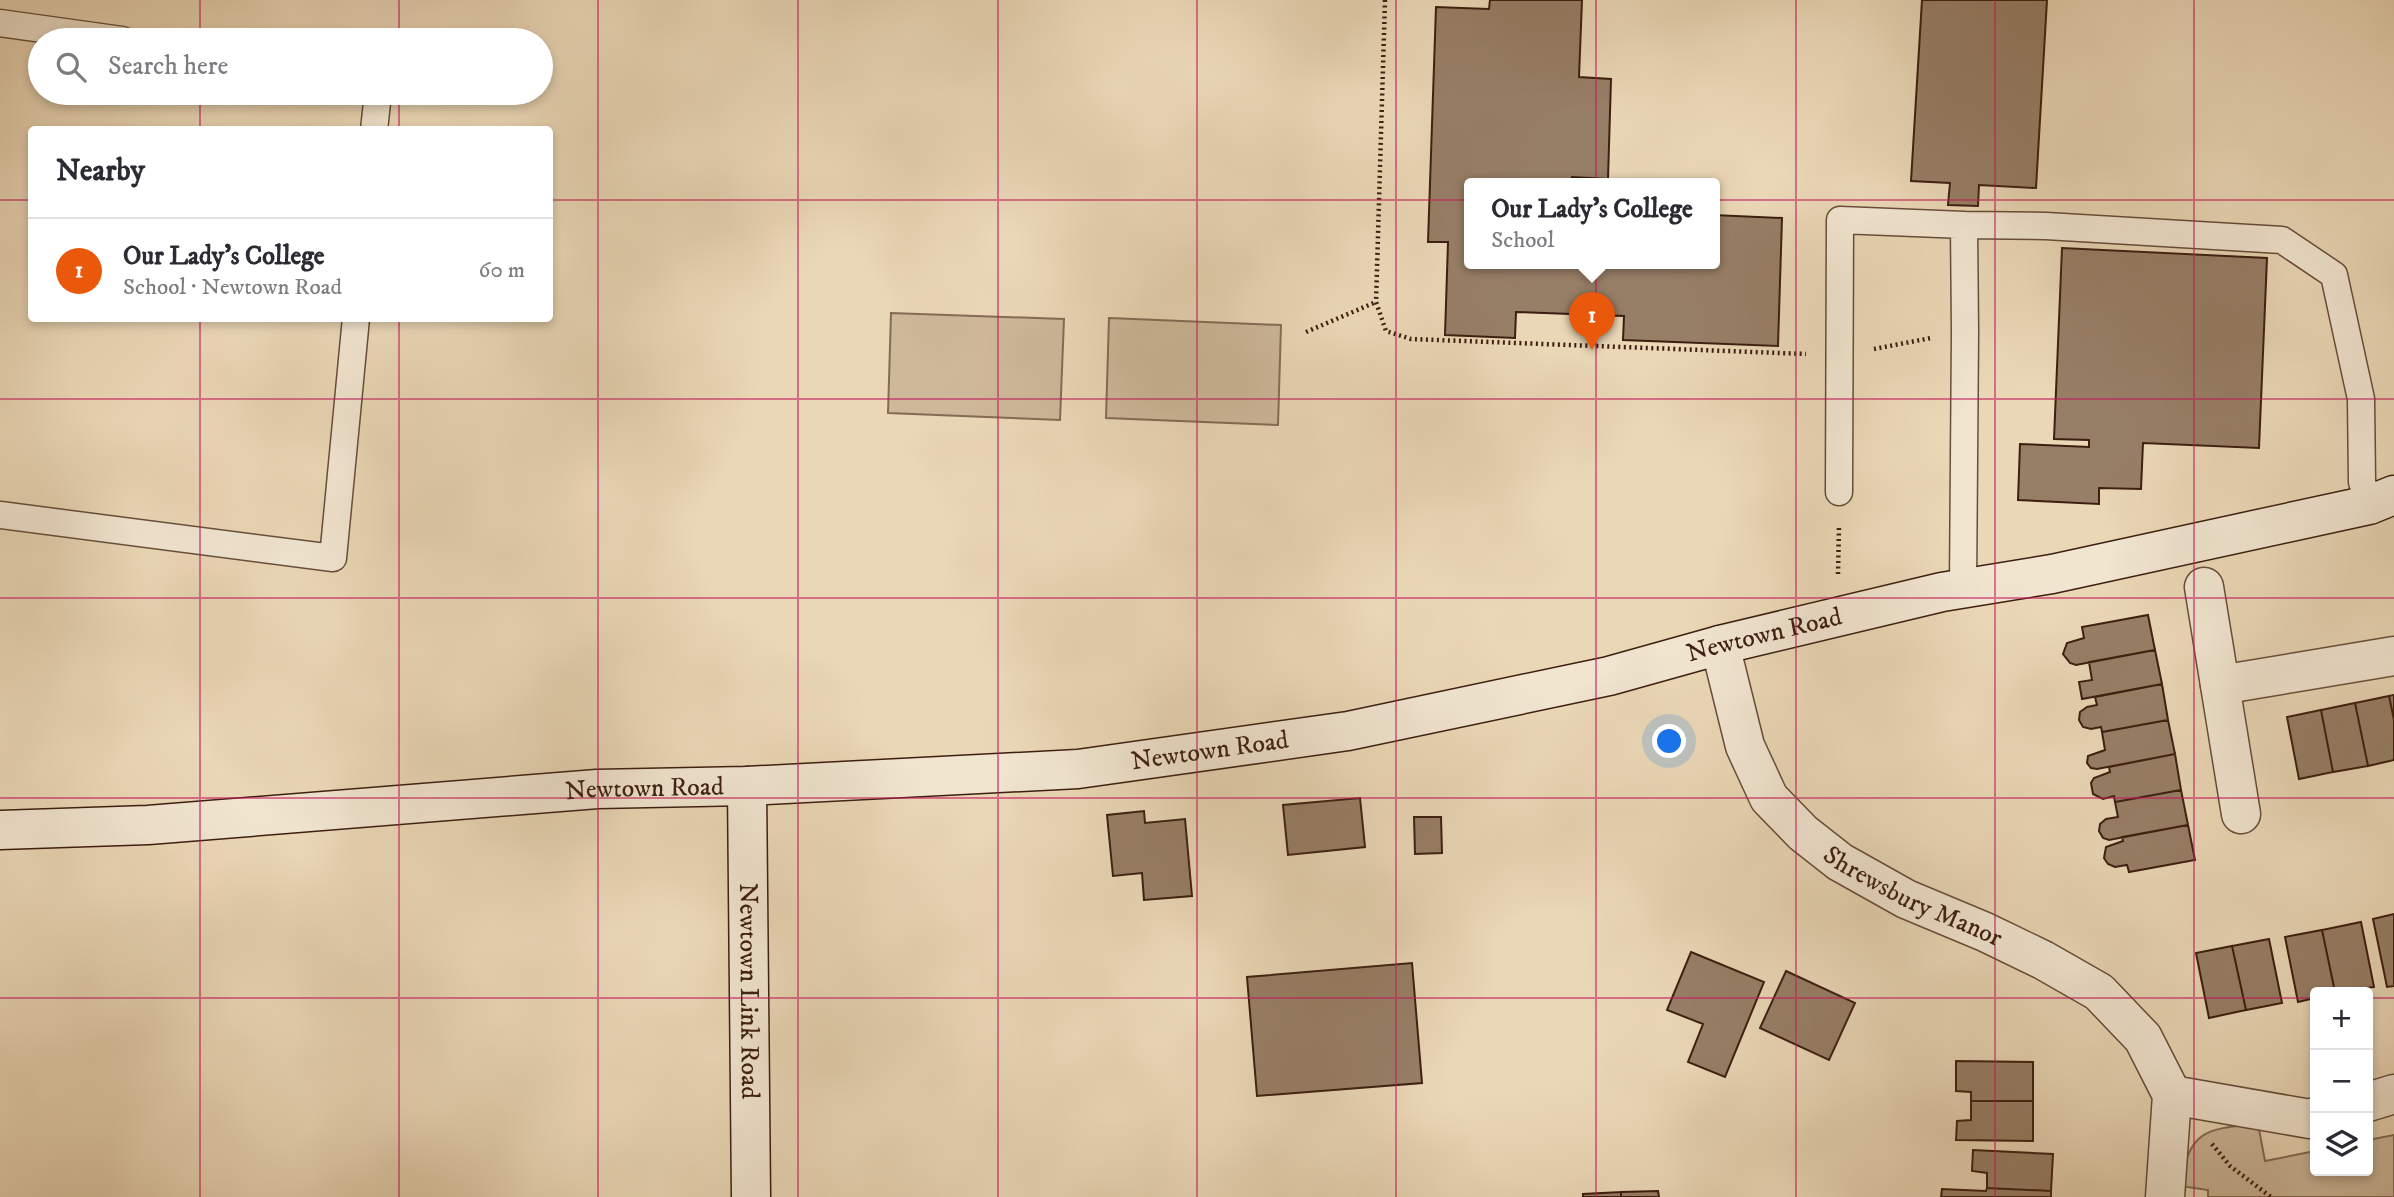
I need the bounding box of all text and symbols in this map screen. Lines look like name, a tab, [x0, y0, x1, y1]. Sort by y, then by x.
search box	[28, 28, 553, 105]
icon: search	[52, 48, 90, 86]
text: Search here	[108, 50, 228, 83]
text: Nearby	[56, 153, 145, 190]
popup	[1464, 178, 1720, 269]
text: Our Lady's College	[1491, 193, 1693, 226]
text: School	[1491, 226, 1554, 255]
text: Our Lady's College	[123, 240, 325, 273]
text: 1	[75, 256, 83, 285]
text: 60 m	[478, 256, 525, 285]
text: School · Newtown Road	[123, 273, 342, 302]
pin: 1	[1569, 292, 1615, 350]
street label: Newtown Road	[1683, 600, 1845, 670]
street label: Newtown Road	[1129, 723, 1291, 778]
your location	[1652, 724, 1686, 758]
street label: Newtown Road	[564, 770, 724, 808]
street label: Shrewsbury Manor	[1816, 838, 2008, 955]
street label: Newtown Link Road	[731, 883, 767, 1099]
map controls	[2310, 987, 2373, 1176]
button: +	[2310, 987, 2373, 1050]
button: −	[2310, 1050, 2373, 1113]
button: layers	[2310, 1113, 2373, 1176]

